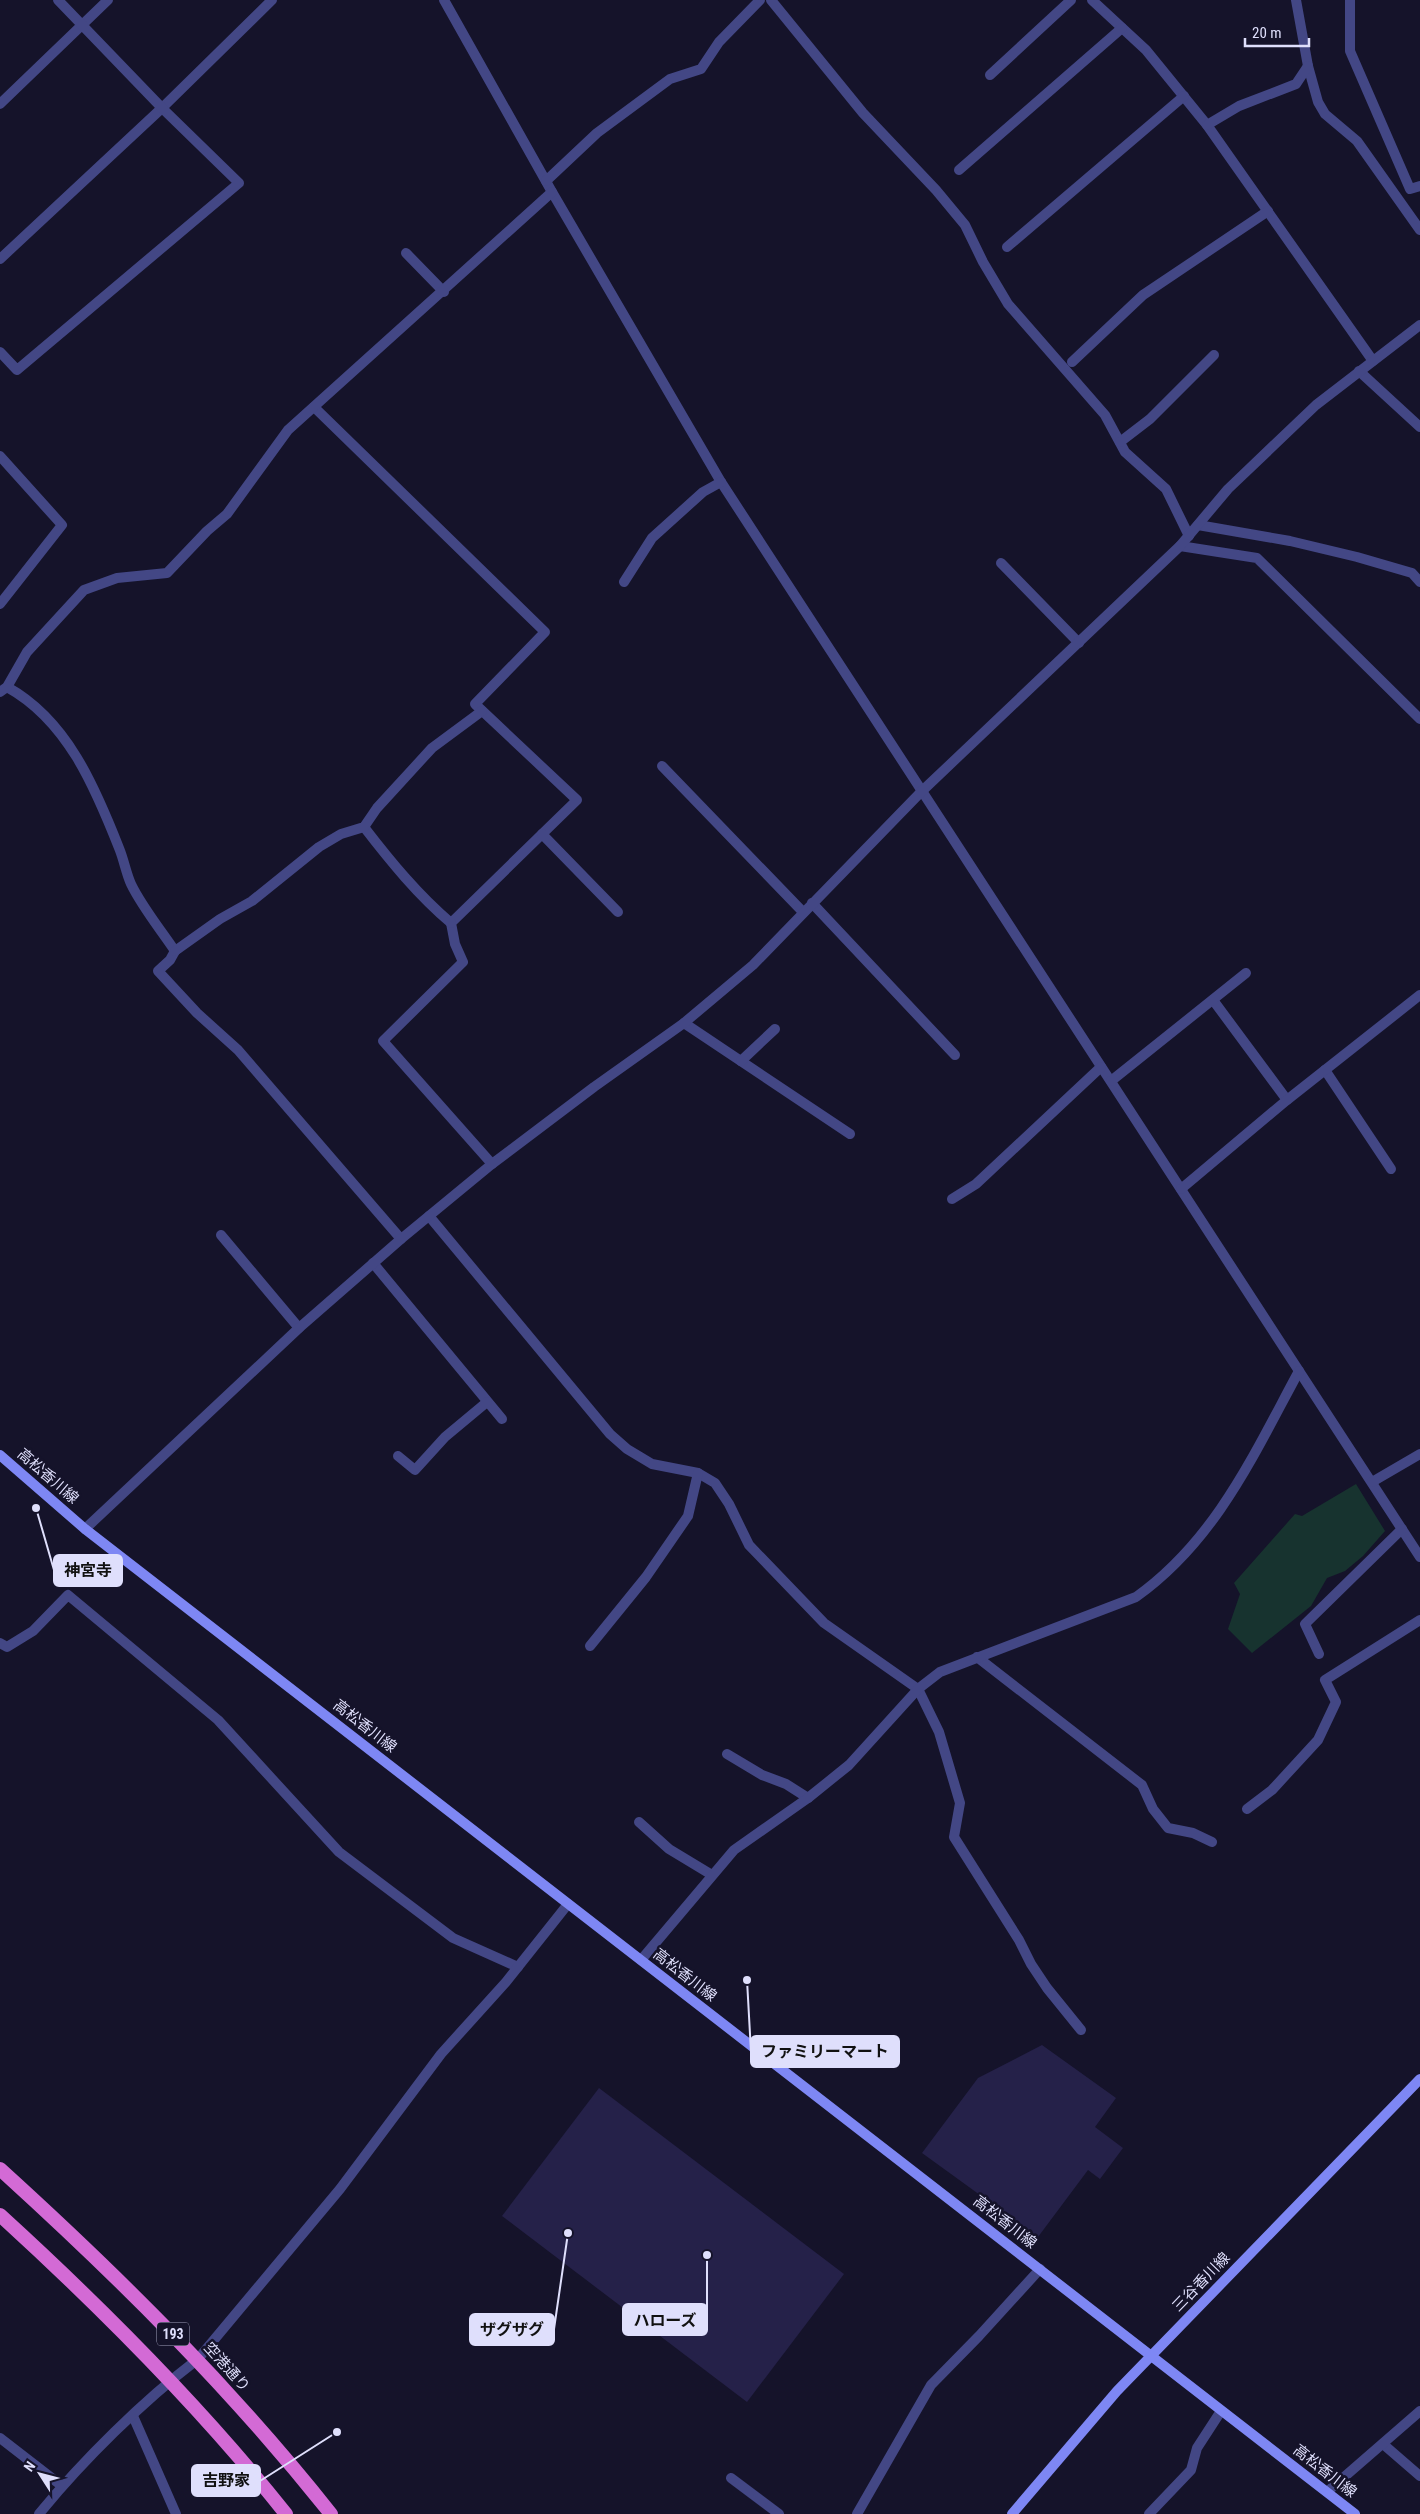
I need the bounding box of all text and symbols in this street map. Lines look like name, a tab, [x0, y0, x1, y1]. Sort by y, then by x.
scale bar	[1245, 15, 1309, 47]
text: 20 m	[1252, 24, 1282, 42]
street label: 高松香川線	[14, 1445, 82, 1507]
callout: 神宮寺	[54, 1555, 122, 1586]
text: 神宮寺	[64, 1561, 112, 1580]
street label: 高松香川線	[330, 1696, 400, 1756]
street label: 高松香川線	[650, 1945, 720, 2005]
callout: ファミリーマート	[751, 2036, 899, 2067]
text: ファミリーマート	[761, 2042, 889, 2061]
street label: 高松香川線	[970, 2192, 1040, 2252]
street label: 三谷香川線	[1168, 2249, 1234, 2315]
callout: ハローズ	[623, 2304, 707, 2335]
text: ハローズ	[633, 2311, 697, 2330]
callout: ザグザグ	[470, 2314, 554, 2345]
text: ザグザグ	[480, 2320, 544, 2339]
road number: 193	[157, 2322, 189, 2346]
street label: 空港通り	[200, 2339, 254, 2395]
street label: 高松香川線	[1290, 2441, 1360, 2501]
north arrow	[15, 2449, 65, 2499]
text: N	[20, 2458, 38, 2475]
callout: 吉野家	[192, 2465, 260, 2496]
text: 吉野家	[202, 2471, 250, 2490]

